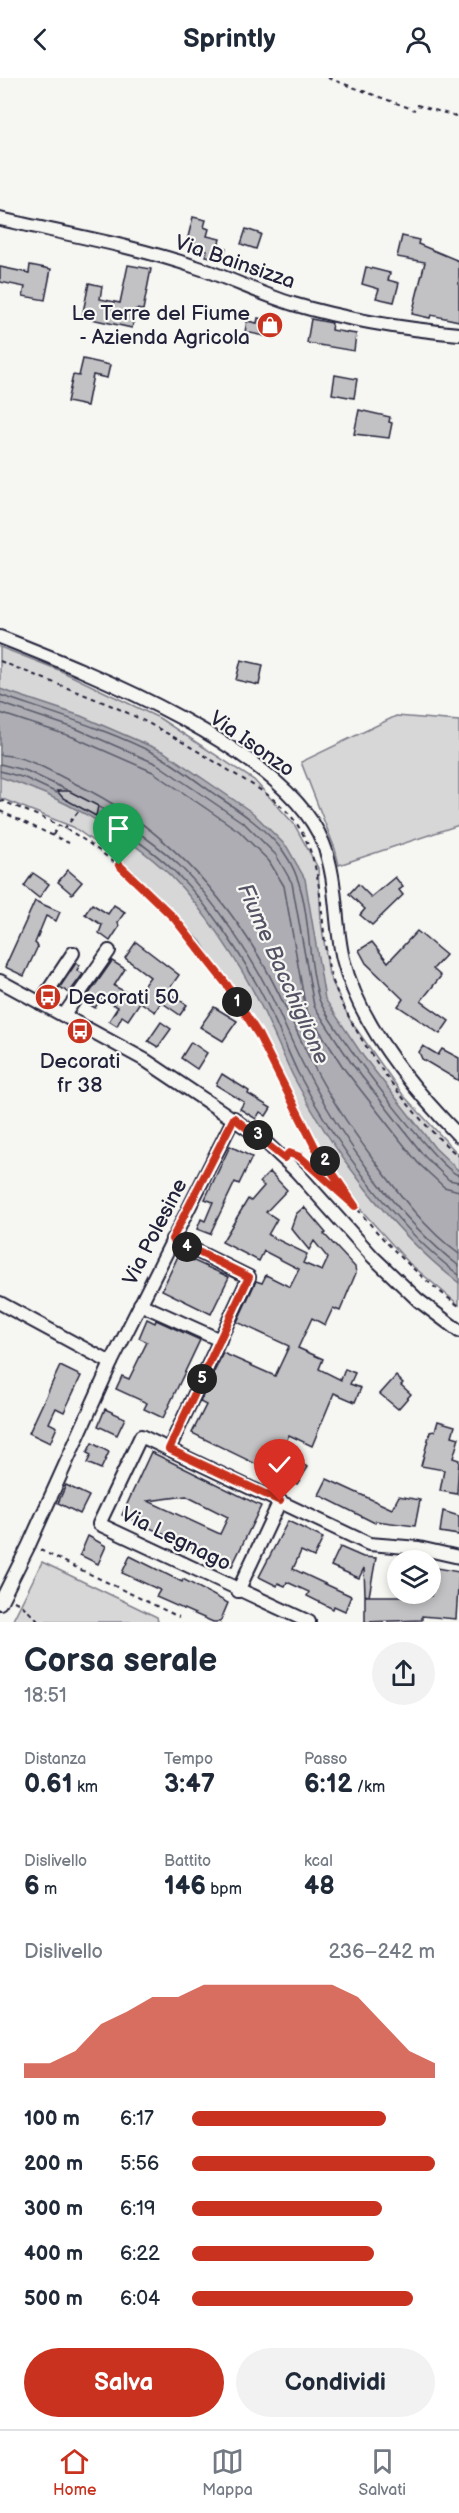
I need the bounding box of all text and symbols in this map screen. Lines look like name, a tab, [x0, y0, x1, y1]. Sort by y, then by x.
icon: back	[24, 23, 57, 56]
text: Sprintly	[183, 23, 276, 55]
icon: person	[402, 23, 435, 56]
street label: Via Bainsizza	[172, 230, 298, 294]
place label: Le Terre del Fiume - Azienda Agricola	[72, 301, 250, 350]
shop icon: Le Terre del Fiume - Azienda Agricola	[255, 310, 285, 340]
street label: Via Isonzo	[205, 706, 299, 782]
pin	[93, 803, 144, 865]
icon: arrive	[102, 812, 135, 845]
water label: Fiume Bacchiglione	[231, 879, 335, 1069]
bus stop icon: Decorati 50	[33, 982, 63, 1012]
place label: Decorati 50	[68, 985, 179, 1010]
pin: 1	[222, 987, 252, 1017]
text: 1	[234, 992, 240, 1011]
bus stop icon: Decorati fr 38	[65, 1016, 95, 1046]
place label: Decorati fr 38	[40, 1049, 120, 1098]
pin: 3	[243, 1120, 273, 1150]
text: 3	[253, 1125, 263, 1144]
pin: 2	[310, 1146, 340, 1176]
text: 2	[320, 1151, 330, 1170]
street label: Via Polesine	[117, 1174, 193, 1290]
pin: 4	[172, 1232, 202, 1262]
text: 4	[182, 1237, 192, 1256]
pin: 5	[187, 1364, 217, 1394]
text: 5	[197, 1369, 207, 1388]
pin	[254, 1439, 305, 1501]
icon: check	[263, 1448, 296, 1481]
street label: Via Legnago	[117, 1502, 235, 1576]
map controls	[387, 1550, 441, 1604]
button: layers	[387, 1550, 441, 1604]
text: Corsa serale	[24, 1641, 217, 1681]
button: share	[372, 1642, 435, 1705]
text: 18:51	[24, 1684, 67, 1708]
text: Distanza	[24, 1750, 86, 1769]
text: Tempo	[164, 1750, 213, 1769]
text: Passo	[304, 1750, 347, 1769]
text: 0.61	[24, 1769, 73, 1800]
text: 3:47	[164, 1769, 215, 1800]
text: 6:12	[304, 1769, 353, 1800]
text: km	[73, 1778, 98, 1797]
text: /km	[353, 1778, 385, 1797]
text: Dislivello	[24, 1852, 87, 1871]
text: Battito	[164, 1852, 211, 1871]
text: kcal	[304, 1852, 333, 1871]
text: 6	[24, 1871, 40, 1902]
text: 146	[164, 1871, 206, 1902]
text: 48	[304, 1871, 335, 1902]
text: m	[40, 1880, 57, 1899]
text: bpm	[206, 1880, 242, 1899]
text: Dislivello	[24, 1940, 103, 1964]
text: 236–242 m	[328, 1940, 435, 1964]
text: 100 m	[24, 2107, 80, 2131]
text: 6:17	[120, 2107, 154, 2131]
text: 200 m	[24, 2152, 83, 2176]
text: 5:56	[120, 2152, 159, 2176]
text: 300 m	[24, 2197, 83, 2221]
text: 6:19	[120, 2197, 156, 2221]
text: 400 m	[24, 2242, 83, 2266]
text: 6:22	[120, 2242, 160, 2266]
text: 500 m	[24, 2287, 83, 2311]
text: 6:04	[120, 2287, 160, 2311]
button: Salva	[24, 2348, 224, 2417]
button: Condividi	[236, 2348, 435, 2417]
tab: Home	[53, 2445, 96, 2500]
tab: Mappa	[202, 2445, 253, 2500]
tab: Salvati	[359, 2445, 406, 2500]

